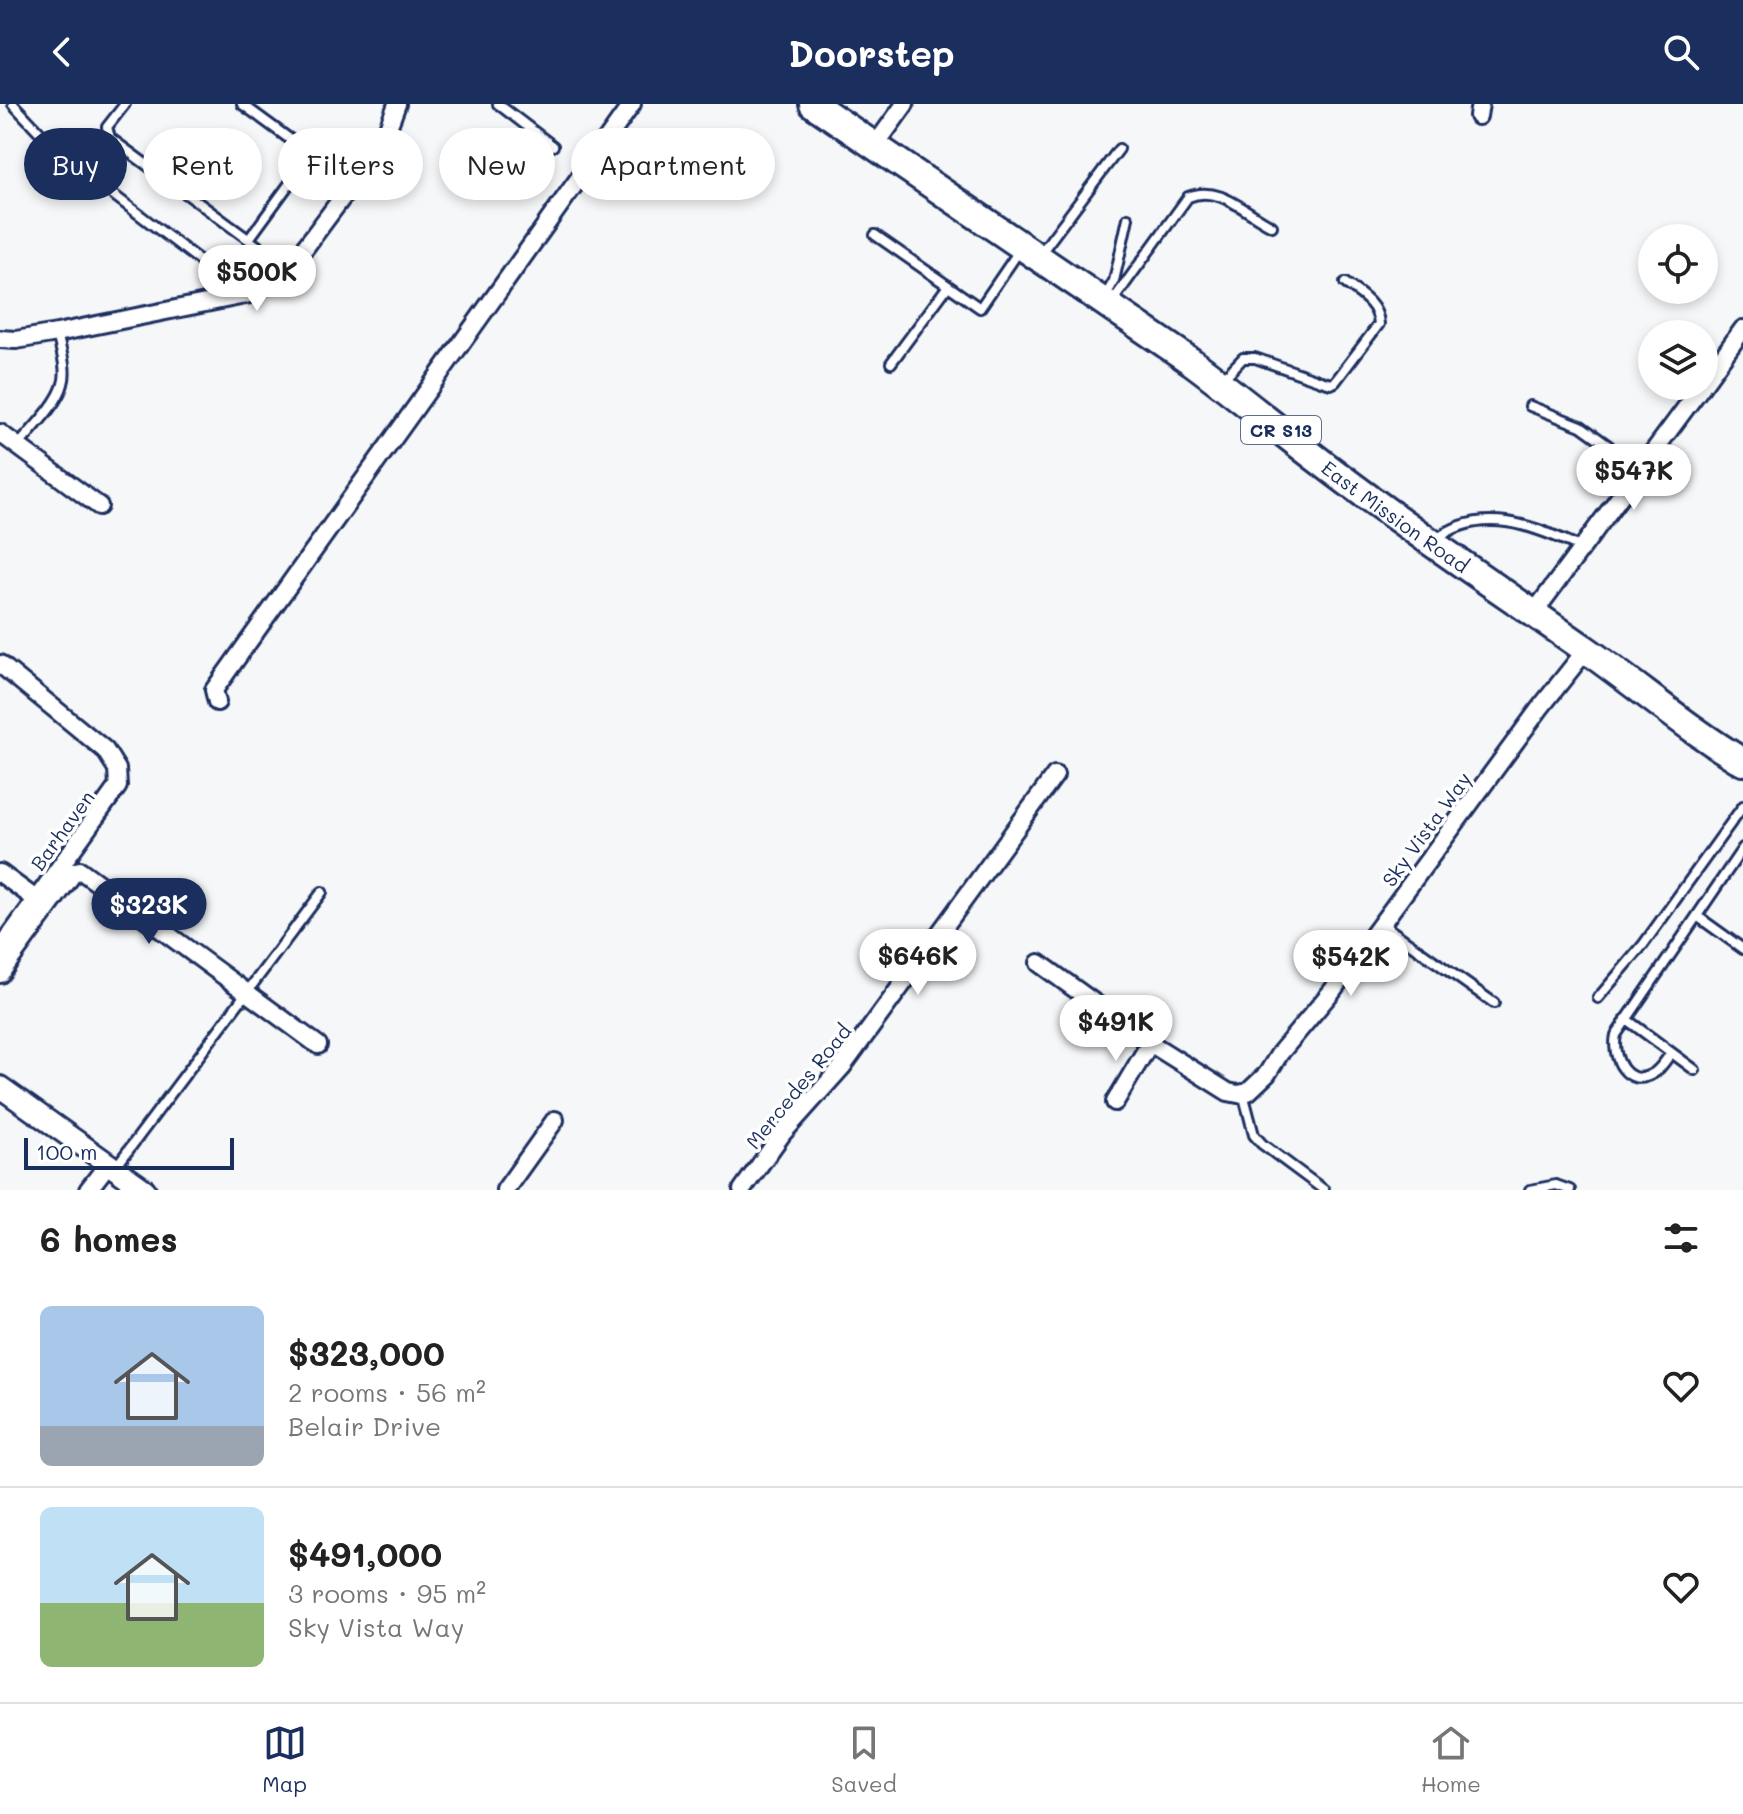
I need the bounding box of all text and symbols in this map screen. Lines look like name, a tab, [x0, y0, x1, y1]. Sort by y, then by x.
text: Doorstep	[788, 29, 955, 76]
icon: back	[40, 30, 84, 74]
icon: search	[1659, 30, 1703, 74]
chip: Buy	[24, 128, 127, 200]
chip: Rent	[143, 128, 262, 200]
chip: Filters	[278, 128, 423, 200]
chip: New	[439, 128, 555, 200]
chip: Apartment	[571, 128, 775, 200]
map controls	[1638, 224, 1718, 400]
button: locate	[1638, 224, 1718, 304]
pin: $500K	[201, 245, 313, 313]
text: $500K	[216, 254, 298, 288]
button: layers	[1638, 320, 1718, 400]
road number: CR S13	[1241, 416, 1321, 444]
pin: $547K	[1578, 444, 1690, 512]
text: $547K	[1594, 453, 1674, 487]
street label: East Mission Road	[1317, 454, 1474, 578]
street label: Sky Vista Way	[1376, 767, 1476, 891]
street label: Barhaven	[24, 785, 100, 875]
pin: $323K	[93, 878, 205, 946]
text: $323K	[110, 887, 188, 921]
pin: $646K	[862, 929, 974, 997]
pin: $542K	[1295, 930, 1407, 998]
text: $646K	[877, 938, 959, 972]
text: $542K	[1311, 939, 1391, 973]
pin: $491K	[1060, 995, 1172, 1063]
text: $491K	[1078, 1004, 1154, 1038]
street label: Mercedes Road	[740, 1018, 856, 1154]
scale bar	[24, 1134, 234, 1170]
text: 100 m	[36, 1137, 98, 1166]
text: 6 homes	[40, 1216, 178, 1261]
icon: filters	[1659, 1216, 1703, 1260]
text: $323,000	[288, 1330, 445, 1375]
icon: home	[104, 1338, 200, 1434]
icon: heart	[1659, 1364, 1703, 1408]
text: 2 rooms · 56 m²	[288, 1375, 486, 1409]
text: Belair Drive	[288, 1409, 441, 1443]
text: $491,000	[288, 1531, 442, 1576]
icon: home	[104, 1539, 200, 1635]
icon: heart	[1659, 1565, 1703, 1609]
text: 3 rooms · 95 m²	[288, 1576, 486, 1610]
text: Sky Vista Way	[288, 1610, 464, 1644]
tab: Map	[262, 1721, 307, 1798]
tab: Saved	[831, 1721, 897, 1798]
tab: Home	[1421, 1721, 1481, 1798]

